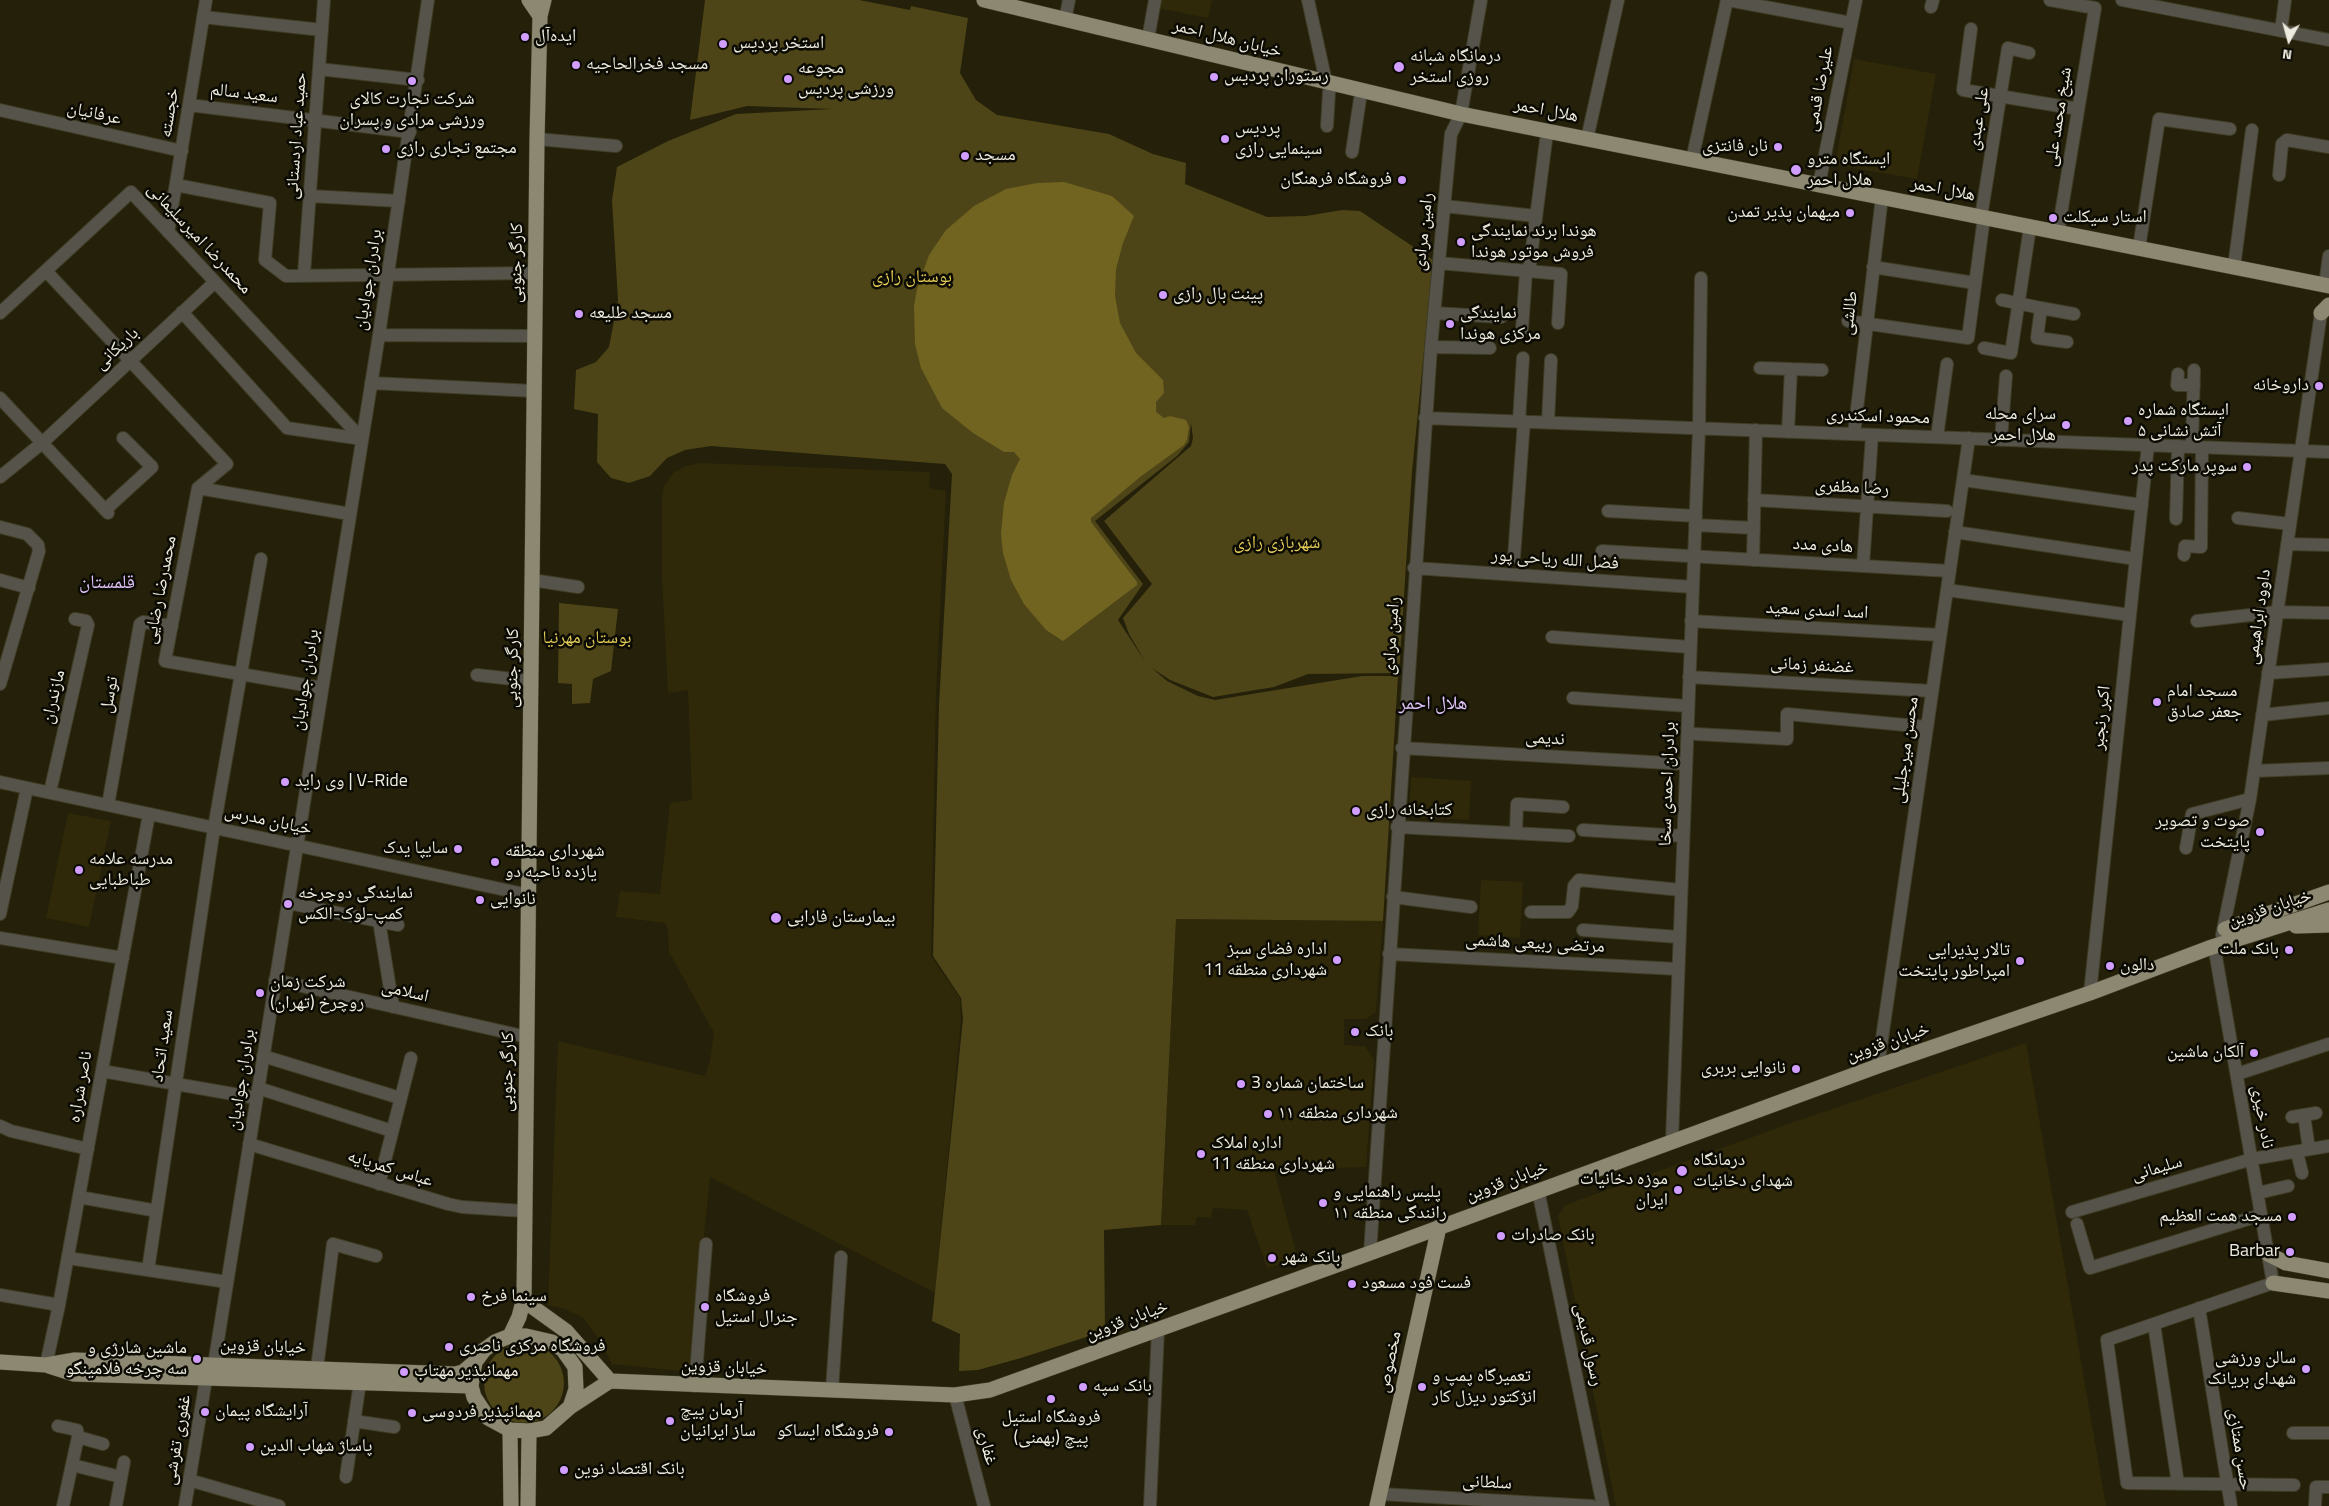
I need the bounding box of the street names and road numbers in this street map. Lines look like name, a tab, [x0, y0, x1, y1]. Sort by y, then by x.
street label: خیابان هلال احمر	[1170, 15, 1284, 63]
street label: علیرضا قدمی	[1801, 44, 1839, 134]
street label: شیخ محمد علی	[2040, 66, 2078, 168]
street label: حمید عباد اردستانی	[282, 72, 312, 200]
street label: سعید سالم	[209, 79, 279, 109]
street label: علی عبدی	[1963, 86, 1995, 152]
street label: خجسته	[155, 87, 185, 139]
street label: هلال احمر	[1512, 94, 1580, 128]
street label: عرفانیان	[65, 98, 123, 130]
street label: هلال احمر	[1909, 173, 1977, 207]
street label: محمدرضا امیرسلیمانی	[142, 179, 256, 299]
street label: رامین مرادی	[1409, 192, 1439, 272]
street label: کارگر جنوبی	[506, 223, 528, 303]
street label: برادران جوادیان	[350, 228, 388, 332]
street label: طالشی	[1837, 290, 1863, 336]
street label: باریکانی	[90, 323, 144, 375]
street label: محمود اسکندری	[1826, 404, 1930, 430]
street label: رضا مظفری	[1814, 475, 1890, 501]
street label: محمدرضا رضایی	[140, 534, 182, 646]
street label: هادی مدد	[1792, 534, 1854, 558]
street label: فضل الله ریاحی پور	[1491, 545, 1619, 575]
street label: داوود ابراهیمی	[2242, 568, 2276, 666]
street label: رامین مرادی	[1378, 596, 1406, 676]
street label: اسد اسدی سعید	[1765, 598, 1869, 624]
street label: برادران جوادیان	[287, 628, 325, 732]
street label: کارگر جنوبی	[502, 628, 524, 708]
street label: غضنفر زمانی	[1770, 653, 1854, 679]
street label: مازندران	[37, 668, 71, 726]
street label: توسل	[96, 675, 124, 715]
street label: اکبر رنجبر	[2088, 685, 2116, 751]
street label: محسن میرجلیلی	[1888, 695, 1924, 805]
street label: برادران احمدی سخا	[1655, 721, 1681, 847]
street label: ندیمی	[1525, 727, 1565, 751]
street label: خیابان مدرس	[223, 801, 313, 841]
street label: خیابان قزوین	[2226, 885, 2314, 933]
street label: مرتضی ربیعی هاشمی	[1465, 930, 1605, 958]
street label: اسلامی	[379, 976, 431, 1008]
street label: سعید اتحاد	[147, 1008, 179, 1084]
street label: خیابان قزوین	[1844, 1019, 1932, 1067]
street label: برادران جوادیان	[223, 1028, 261, 1132]
street label: کارگر جنوبی	[497, 1032, 519, 1112]
street label: ناصر شراره	[64, 1049, 98, 1125]
street label: نادر خیری	[2246, 1084, 2278, 1150]
street label: عباس کمرپایه	[345, 1146, 435, 1192]
street label: سلیمانی	[2129, 1151, 2185, 1187]
street label: خیابان قزوین	[1463, 1157, 1551, 1207]
street label: خیابان قزوین	[1083, 1296, 1171, 1346]
street label: رسول قدیمی	[1569, 1302, 1607, 1388]
street label: مخصوص	[1373, 1329, 1407, 1395]
street label: خیابان قزوین	[219, 1335, 307, 1359]
street label: خیابان قزوین	[680, 1356, 768, 1380]
street label: غفوری تفرشی	[159, 1393, 197, 1487]
street label: حسن ممتازی	[2222, 1407, 2256, 1491]
street label: غفاری	[971, 1425, 1001, 1467]
street label: سلطانی	[1462, 1471, 1512, 1495]

